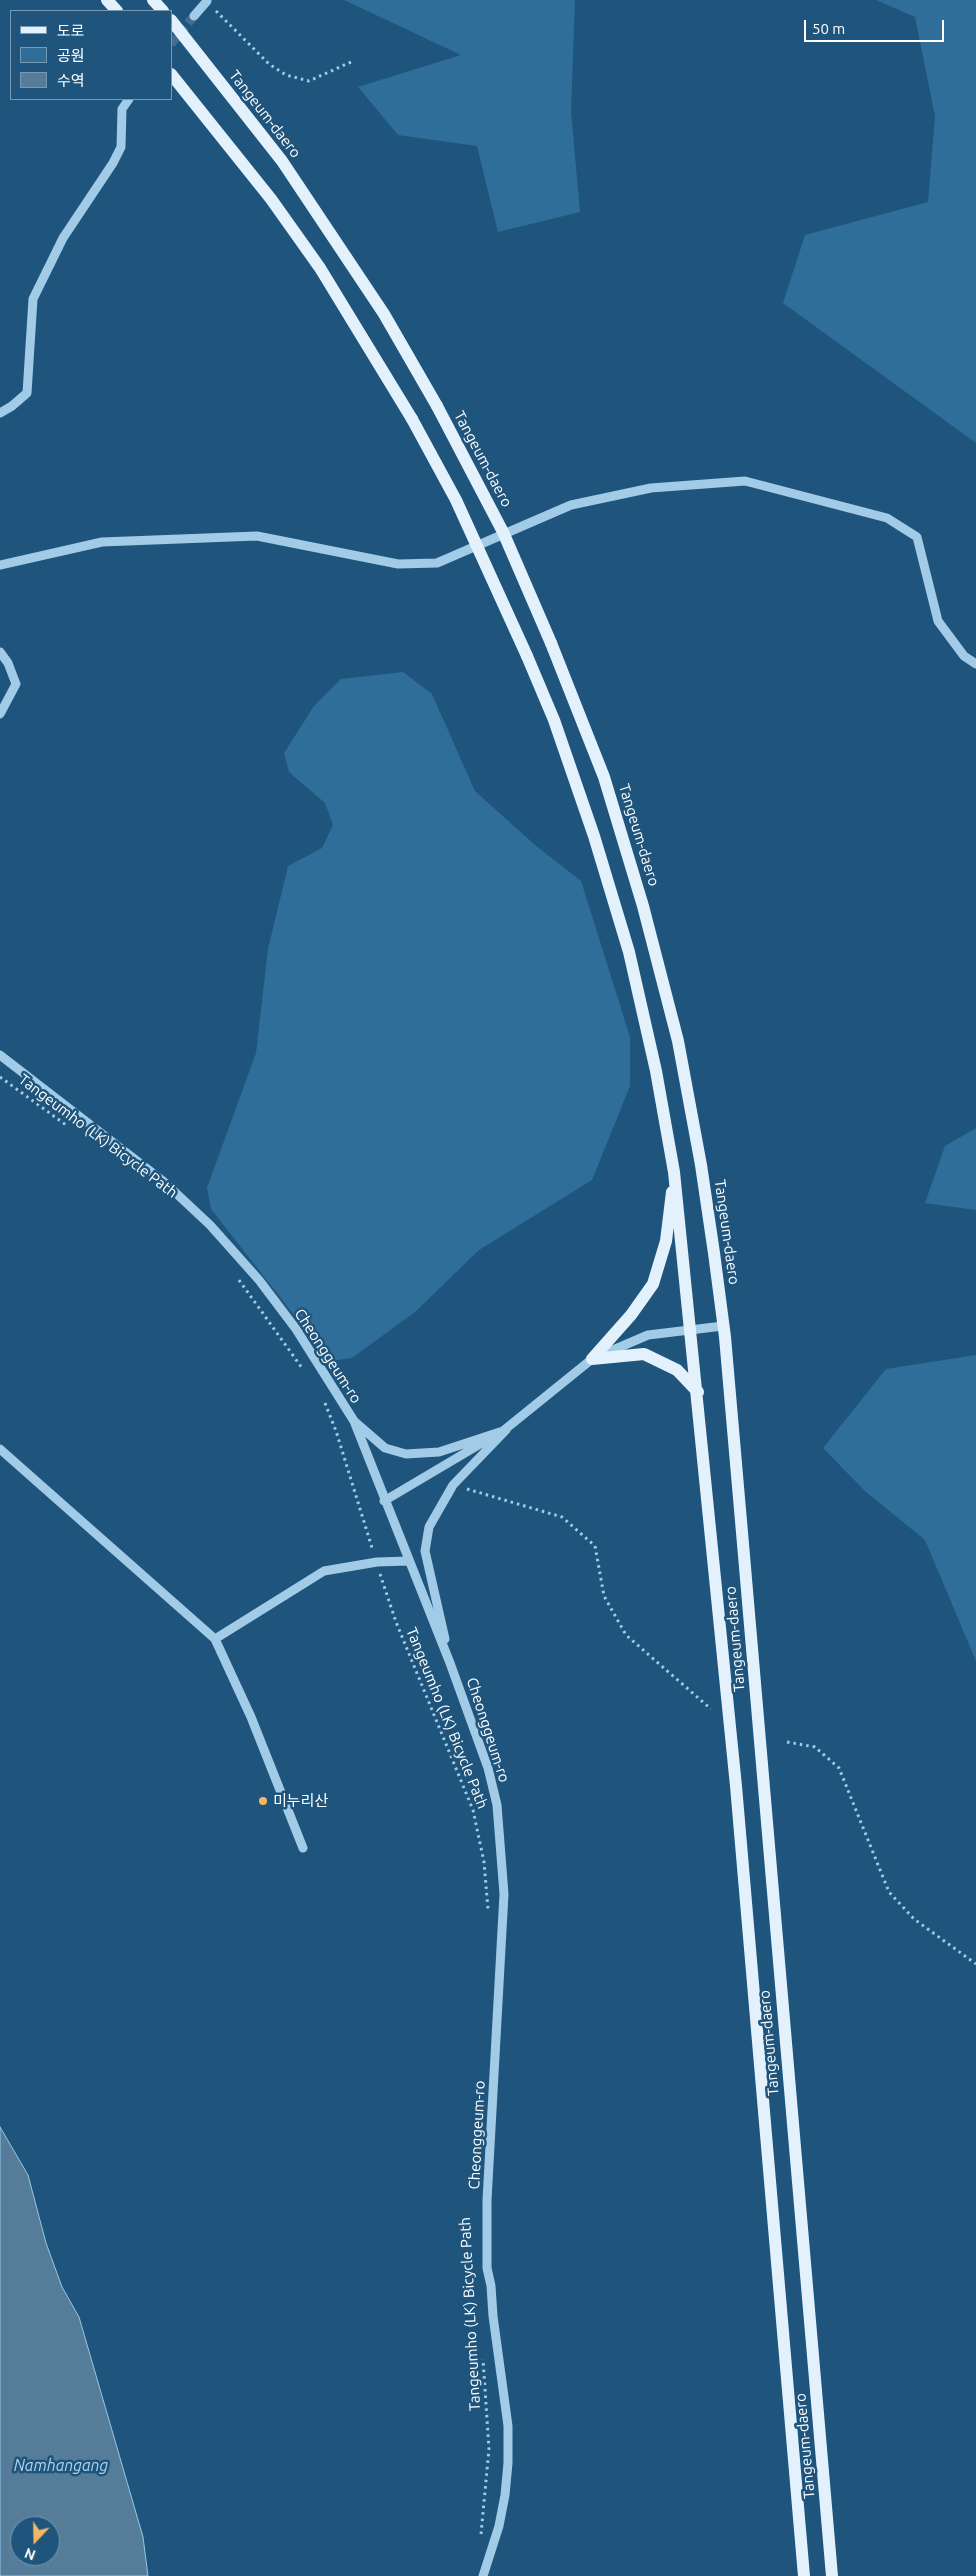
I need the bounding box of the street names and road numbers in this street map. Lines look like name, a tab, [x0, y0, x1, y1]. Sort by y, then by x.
street label: Tangeum-daero	[225, 67, 305, 161]
street label: Tangeum-daero	[450, 408, 516, 510]
street label: Tangeum-daero	[615, 782, 663, 888]
street label: Tangeumho (LK) Bicycle Path	[15, 1070, 181, 1202]
street label: Tangeum-daero	[711, 1178, 743, 1286]
street label: Cheonggeum-ro	[291, 1305, 365, 1407]
street label: Tangeum-daero	[721, 1585, 749, 1693]
street label: Tangeumho (LK) Bicycle Path	[402, 1625, 492, 1811]
street label: Cheonggeum-ro	[463, 1675, 513, 1785]
street label: Tangeum-daero	[755, 1989, 783, 2097]
street label: Cheonggeum-ro	[465, 2080, 489, 2190]
street label: Tangeumho (LK) Bicycle Path	[456, 2217, 484, 2411]
street label: Tangeum-daero	[791, 2392, 819, 2500]

